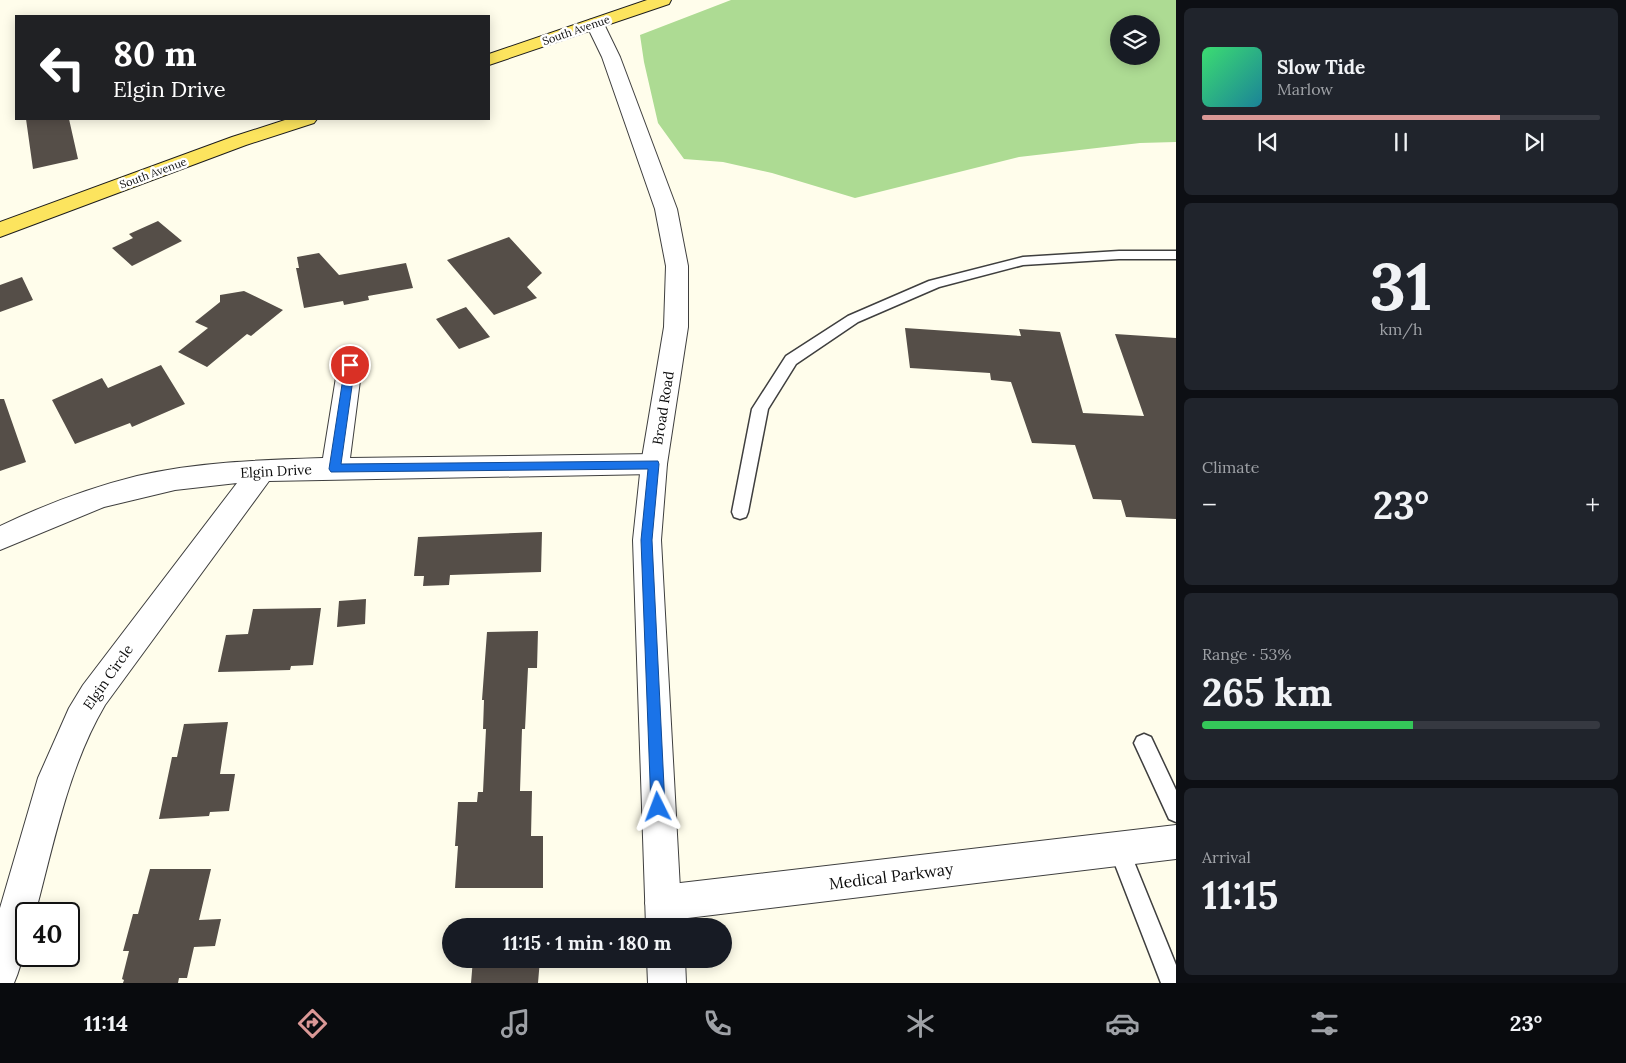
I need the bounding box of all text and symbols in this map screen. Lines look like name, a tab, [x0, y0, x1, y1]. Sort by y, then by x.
street label: South Avenue	[540, 12, 612, 48]
map controls	[1110, 15, 1160, 65]
button: layers	[1110, 15, 1160, 65]
text: 80 m	[113, 31, 197, 76]
icon: left	[30, 35, 95, 100]
text: Slow Tide	[1277, 55, 1365, 79]
text: Elgin Drive	[113, 75, 226, 103]
text: Marlow	[1277, 79, 1333, 99]
icon: previous	[1254, 128, 1282, 156]
icon: pause	[1387, 128, 1415, 156]
icon: next	[1520, 128, 1548, 156]
street label: South Avenue	[118, 154, 188, 192]
text: 31	[1370, 245, 1432, 328]
text: km/h	[1379, 319, 1423, 339]
pin	[329, 344, 371, 386]
icon: arrive	[336, 351, 364, 379]
street label: Broad Road	[648, 370, 678, 446]
text: Climate	[1202, 457, 1259, 477]
street label: Elgin Drive	[240, 460, 313, 482]
text: 23°	[1373, 481, 1429, 529]
text: −	[1202, 487, 1217, 523]
text: +	[1585, 487, 1600, 523]
street label: Elgin Circle	[79, 641, 137, 713]
text: Range · 53%	[1202, 644, 1291, 664]
text: 265 km	[1202, 668, 1332, 716]
position arrow	[631, 780, 683, 832]
text: Arrival	[1202, 847, 1251, 867]
street label: Medical Parkway	[828, 858, 955, 894]
text: 11:15	[1202, 871, 1278, 919]
speed limit sign: 40	[15, 902, 80, 967]
text: 11:15 · 1 min · 180 m	[503, 931, 671, 955]
icon: directions	[295, 1006, 330, 1041]
icon: music	[498, 1006, 533, 1041]
icon: phone	[700, 1006, 735, 1041]
icon: climate	[903, 1006, 938, 1041]
icon: car	[1105, 1006, 1140, 1041]
icon: filters	[1307, 1006, 1342, 1041]
text: 11:14	[84, 1009, 128, 1037]
text: 23°	[1510, 1009, 1542, 1037]

